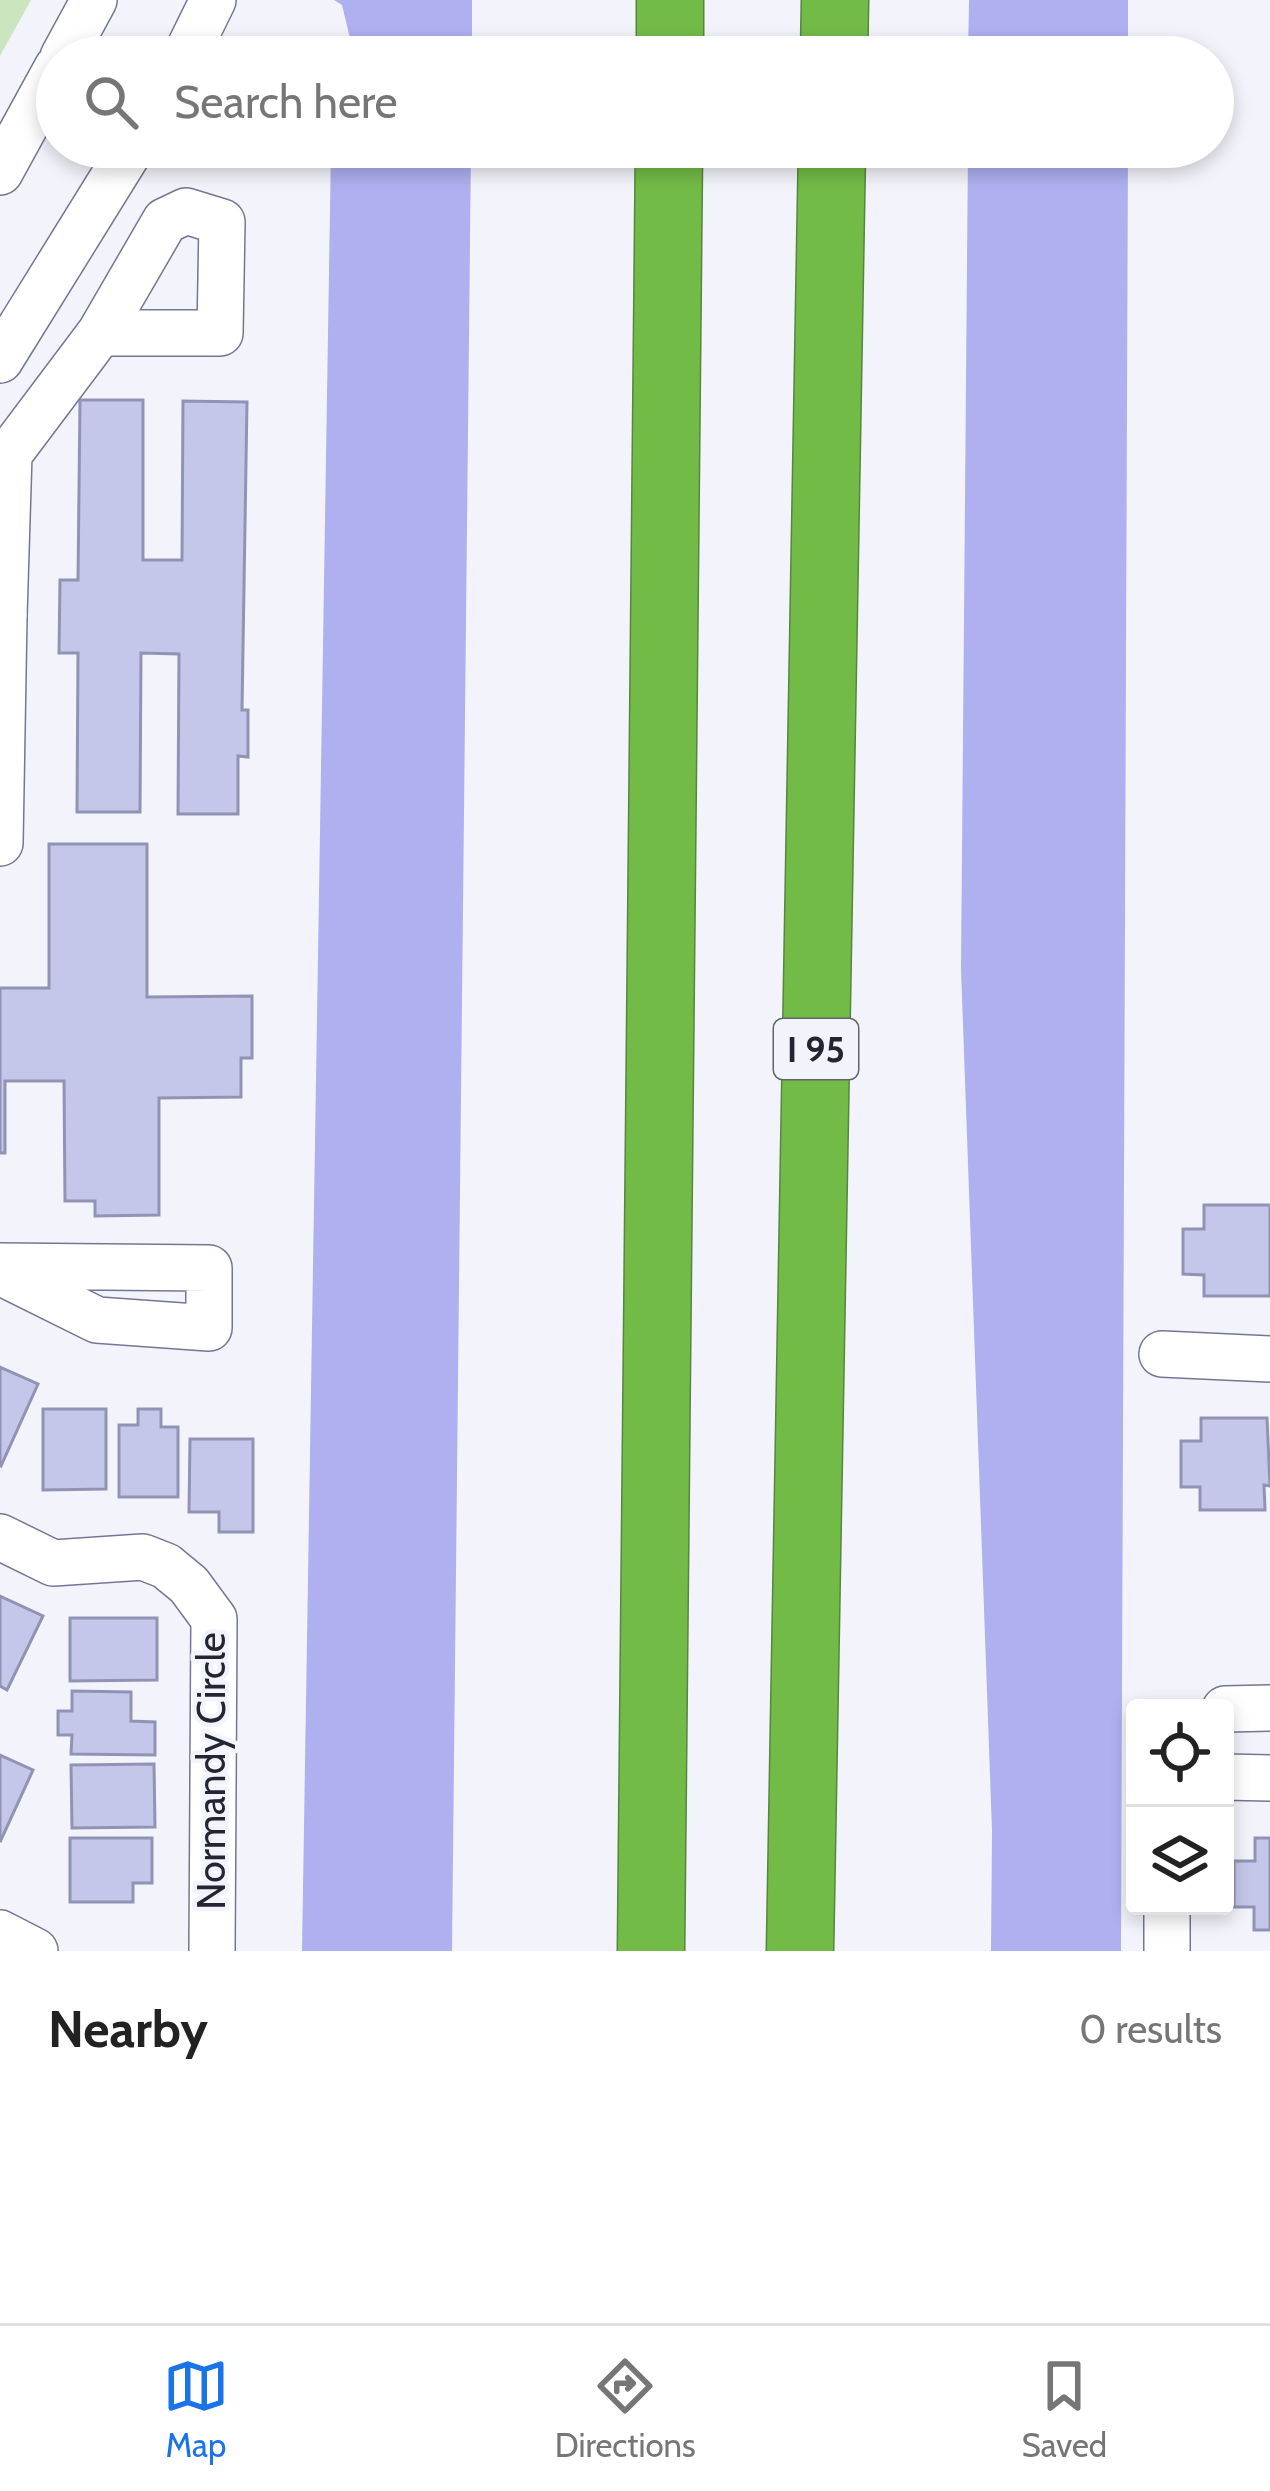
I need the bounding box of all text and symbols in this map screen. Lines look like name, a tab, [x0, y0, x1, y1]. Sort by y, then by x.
search box	[36, 36, 1234, 168]
icon: search	[78, 69, 144, 135]
text: Search here	[174, 75, 398, 129]
road number: I 95	[774, 1019, 858, 1079]
street label: Normandy Circle	[187, 1632, 235, 1910]
map controls	[1126, 1699, 1234, 1915]
button: locate	[1126, 1699, 1234, 1807]
button: layers	[1126, 1807, 1234, 1915]
text: Nearby	[48, 1998, 208, 2060]
text: 0 results	[1079, 2005, 1222, 2053]
tab: Map	[163, 2353, 229, 2465]
tab: Directions	[555, 2353, 696, 2465]
tab: Saved	[1021, 2353, 1107, 2465]

